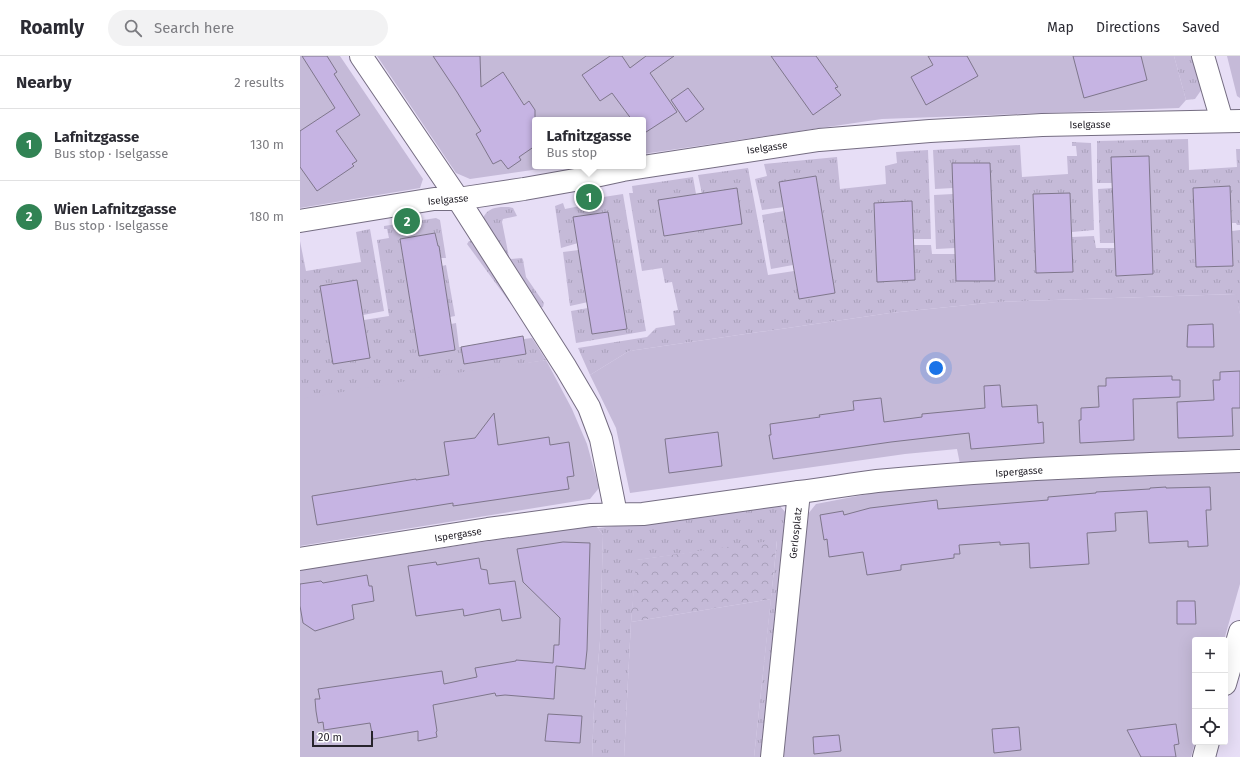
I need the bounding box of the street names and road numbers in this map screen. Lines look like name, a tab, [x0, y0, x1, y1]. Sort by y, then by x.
street label: Iselgasse	[1069, 119, 1111, 131]
street label: Iselgasse	[746, 139, 788, 157]
street label: Iselgasse	[427, 192, 469, 208]
street label: Ispergasse	[995, 464, 1043, 480]
street label: Gerlosplatz	[787, 506, 805, 559]
street label: Ispergasse	[434, 525, 483, 545]

